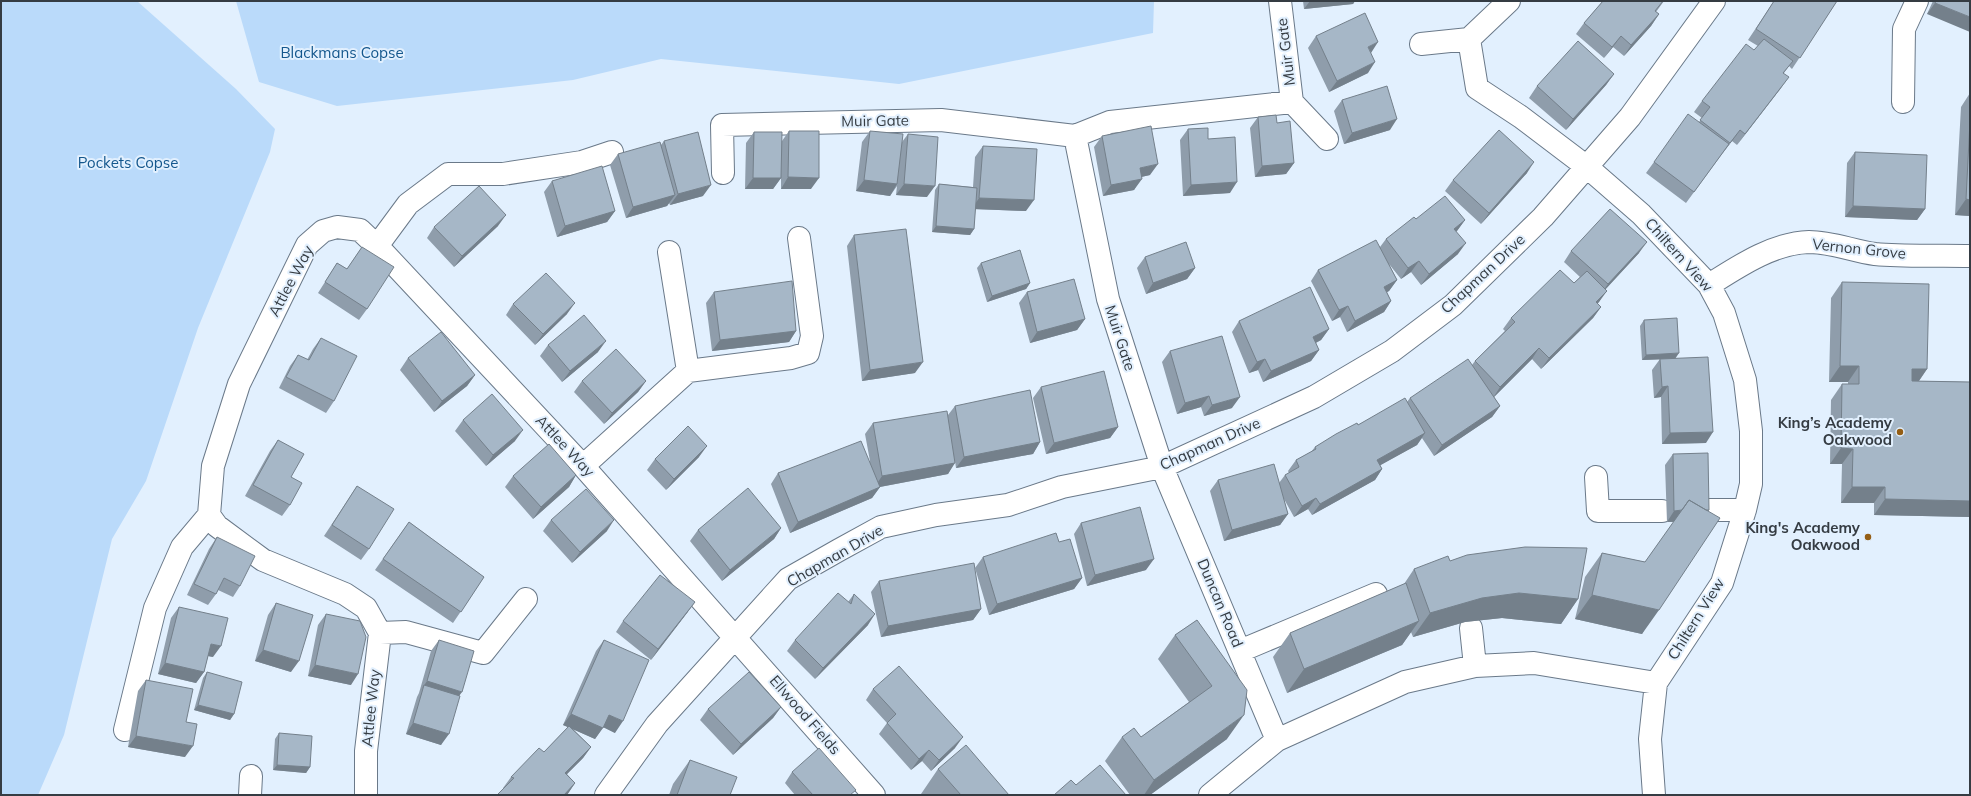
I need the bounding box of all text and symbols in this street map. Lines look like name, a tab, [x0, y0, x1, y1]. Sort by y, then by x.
street label: Muir Gate	[1272, 17, 1299, 87]
park label: Blackmans Copse	[280, 43, 404, 62]
street label: Muir Gate	[841, 110, 909, 131]
park label: Pockets Copse	[78, 153, 178, 172]
street label: Chiltern View	[1641, 214, 1717, 296]
street label: Chapman Drive	[1437, 230, 1529, 317]
street label: Vernon Grove	[1811, 234, 1907, 263]
street label: Attlee Way	[264, 242, 317, 320]
street label: Muir Gate	[1101, 303, 1140, 373]
street label: Attlee Way	[532, 411, 599, 481]
street label: Chapman Drive	[1157, 413, 1263, 474]
place label: King’s Academy Oakwood	[1778, 413, 1893, 449]
marker: King’s Academy Oakwood	[1895, 427, 1905, 437]
place label: King's Academy Oakwood	[1745, 518, 1861, 554]
street label: Chapman Drive	[783, 520, 886, 591]
marker: King's Academy Oakwood	[1863, 532, 1873, 542]
street label: Duncan Road	[1193, 556, 1248, 650]
street label: Chiltern View	[1663, 574, 1728, 663]
street label: Attlee Way	[357, 668, 384, 748]
street label: Ellwood Fields	[766, 671, 845, 758]

